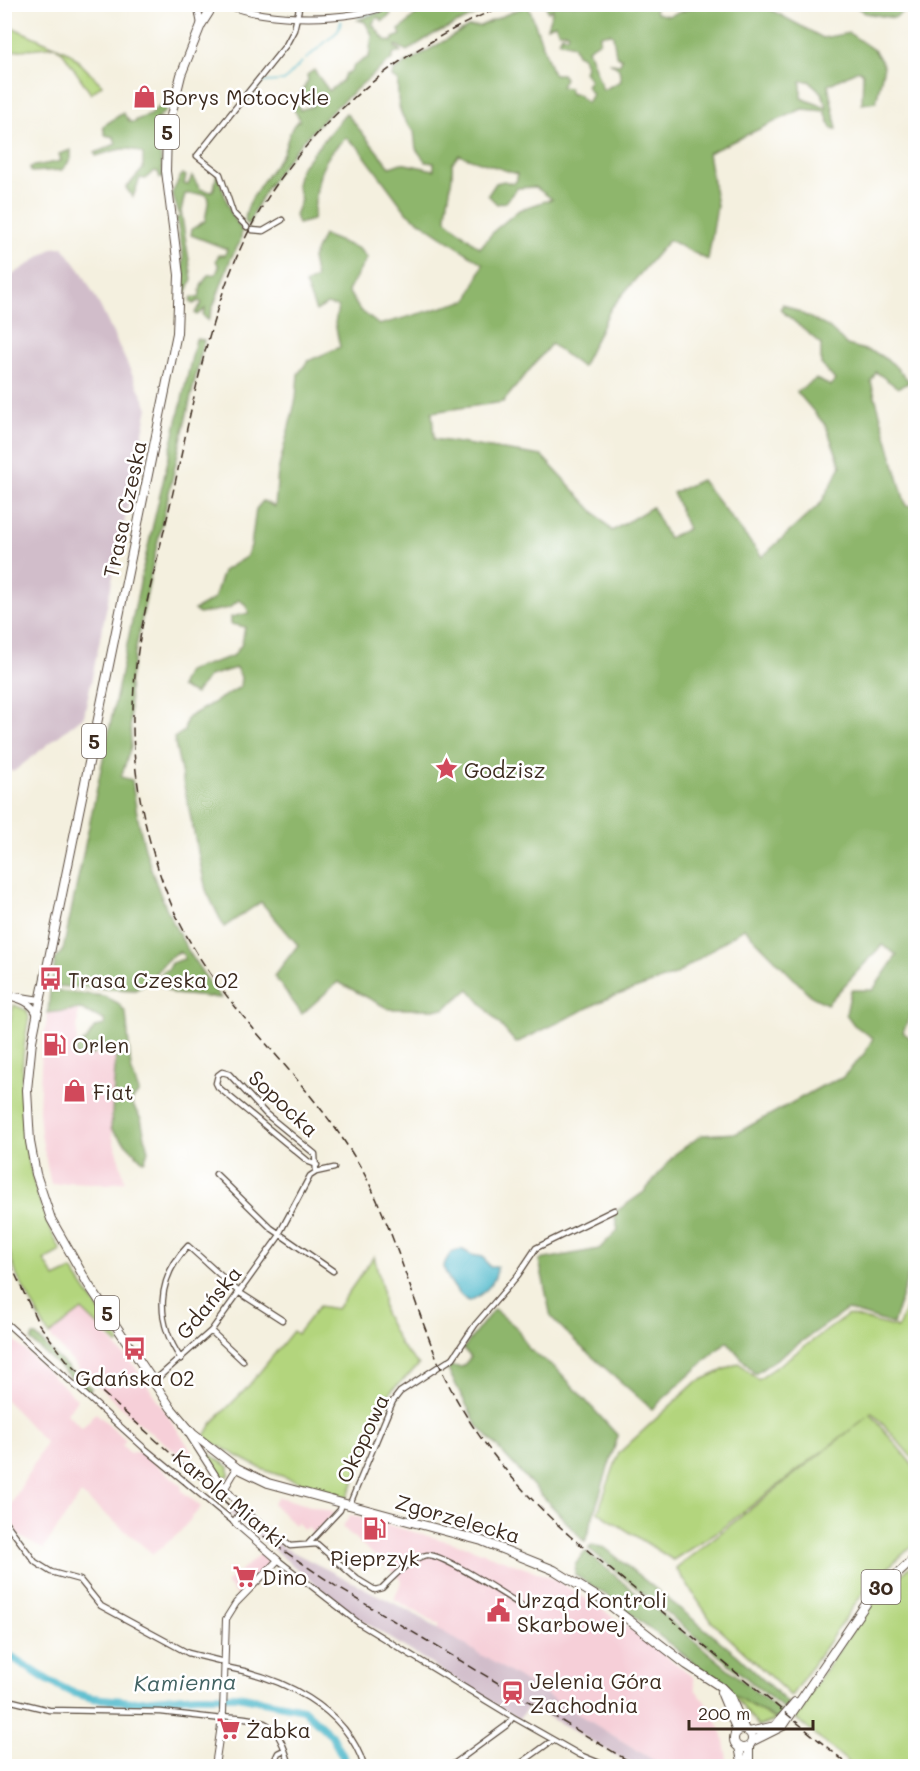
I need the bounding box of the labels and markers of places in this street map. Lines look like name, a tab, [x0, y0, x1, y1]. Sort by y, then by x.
shop icon: Borys Motocykle	[131, 83, 157, 109]
place label: Borys Motocykle	[162, 83, 330, 110]
place icon: Godzisz	[433, 756, 459, 782]
place label: Godzisz	[464, 756, 545, 783]
bus stop icon: Trasa Czeska 02	[37, 966, 63, 992]
place label: Trasa Czeska 02	[68, 966, 239, 993]
fuel station icon: Orlen	[41, 1031, 67, 1057]
place label: Orlen	[72, 1031, 129, 1058]
shop icon: Fiat	[62, 1078, 88, 1104]
place label: Fiat	[93, 1078, 134, 1105]
bus stop icon: Gdańska 02	[122, 1336, 148, 1362]
place label: Gdańska 02	[75, 1364, 195, 1391]
fuel station icon: Pieprzyk	[362, 1516, 388, 1542]
place label: Pieprzyk	[330, 1544, 420, 1571]
supermarket icon: Dino	[231, 1563, 257, 1589]
place label: Dino	[262, 1563, 307, 1590]
place label: Urząd Kontroli Skarbowej	[517, 1586, 667, 1637]
public building icon: Urząd Kontroli Skarbowej	[486, 1598, 512, 1624]
place label: Jelenia Góra Zachodnia	[530, 1667, 662, 1718]
station icon: Jelenia Góra Zachodnia	[499, 1679, 525, 1705]
supermarket icon: Żabka	[215, 1716, 241, 1742]
place label: Żabka	[246, 1716, 311, 1743]

